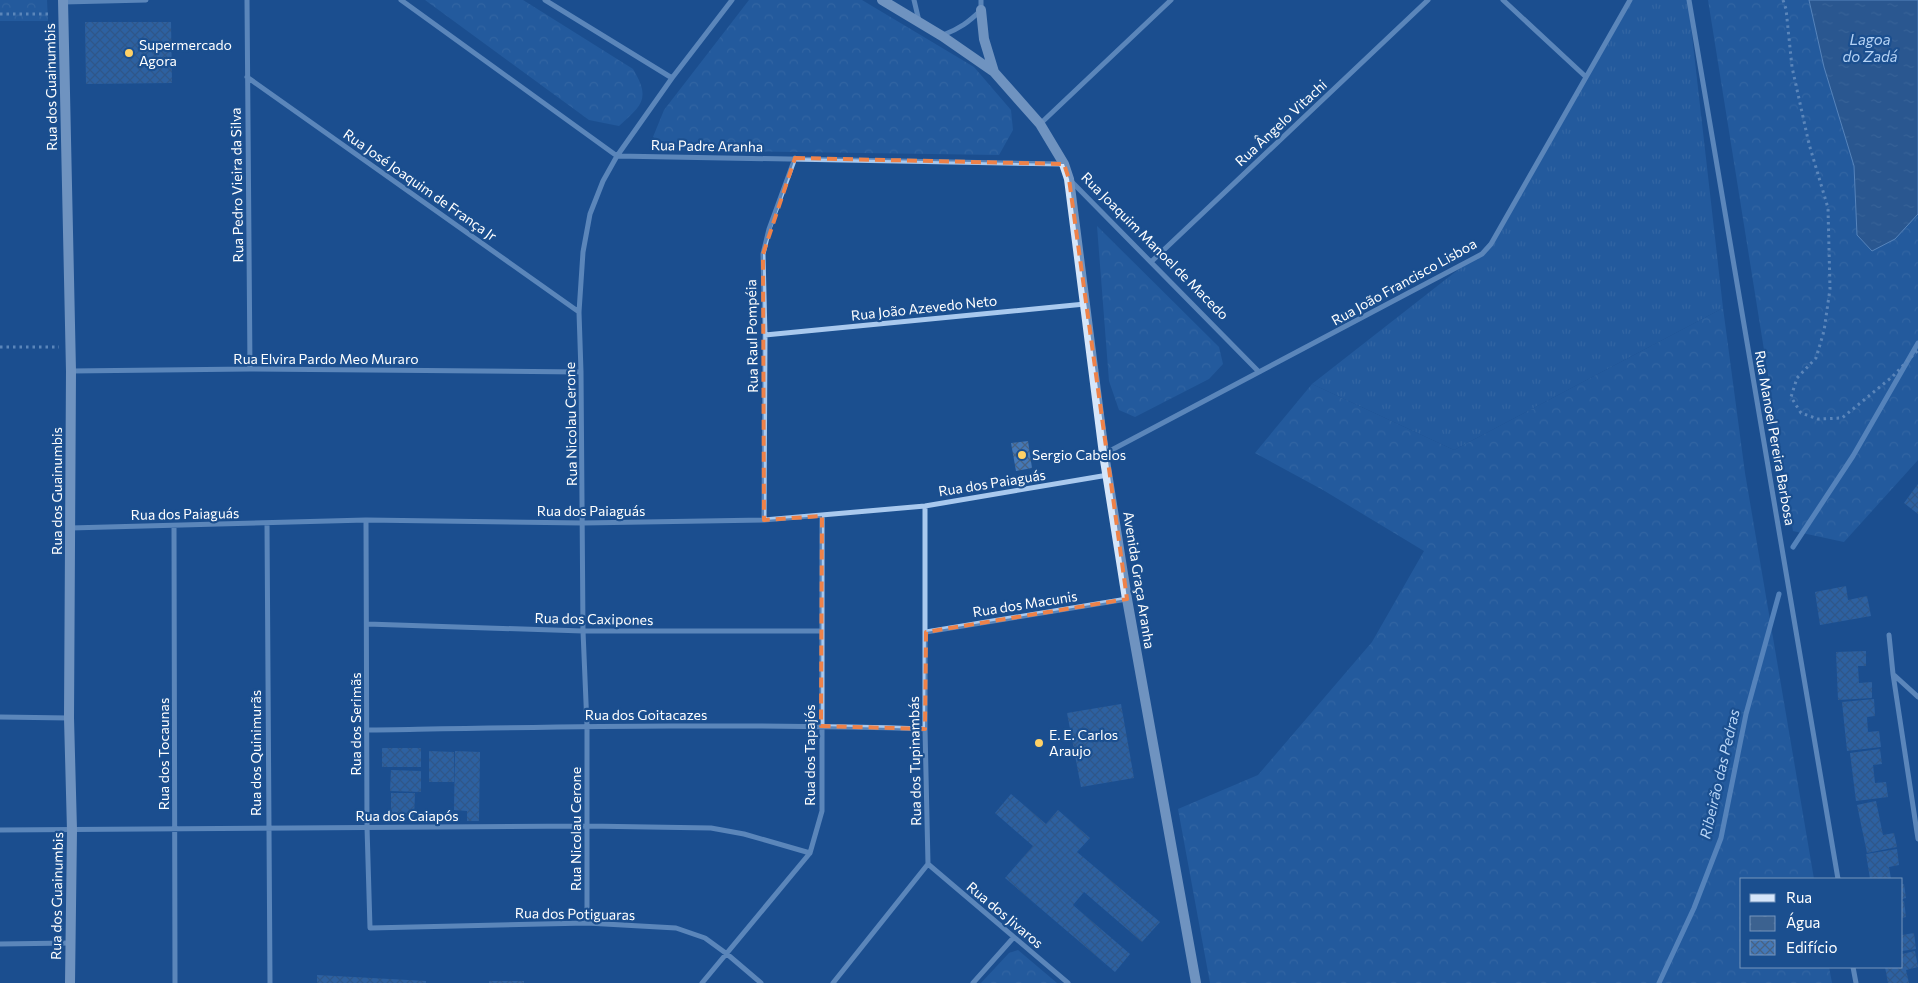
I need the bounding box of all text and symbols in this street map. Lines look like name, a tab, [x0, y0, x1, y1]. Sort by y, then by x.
street label: Rua dos Guainumbis	[41, 23, 60, 151]
water label: Lagoa do Zadá	[1843, 30, 1898, 65]
place label: Supermercado Agora	[139, 36, 232, 69]
marker: Supermercado Agora	[123, 47, 135, 59]
street label: Rua Ângelo Vitachi	[1231, 76, 1330, 169]
street label: Rua Pedro Vieira da Silva	[227, 107, 246, 263]
street label: Rua José Joaquim de França Jr	[340, 125, 501, 244]
street label: Rua Padre Aranha	[651, 136, 763, 155]
street label: Rua Joaquim Manoel de Macedo	[1078, 168, 1233, 323]
street label: Rua João Francisco Lisboa	[1328, 235, 1479, 329]
street label: Rua Raul Pompéia	[742, 279, 761, 393]
street label: Rua João Azevedo Neto	[850, 291, 998, 324]
street label: Rua Manoel Pereira Barbosa	[1752, 349, 1799, 527]
street label: Rua Elvira Pardo Meo Muraro	[233, 350, 419, 367]
street label: Rua Nicolau Cerone	[561, 362, 580, 486]
street label: Rua dos Guainumbis	[48, 427, 65, 555]
place label: Sergio Cabelos	[1032, 446, 1126, 463]
marker: Sergio Cabelos	[1016, 449, 1028, 461]
street label: Rua dos Paiaguás	[937, 466, 1047, 499]
street label: Rua dos Paiaguás	[537, 502, 645, 519]
street label: Rua dos Paiaguás	[131, 504, 239, 523]
street label: Avenida Graça Aranha	[1120, 510, 1159, 650]
street label: Rua dos Macunis	[971, 587, 1079, 620]
street label: Rua dos Caxipones	[534, 609, 654, 628]
street label: Rua dos Serimãs	[347, 672, 364, 776]
street label: Rua dos Quinimurãs	[247, 690, 264, 816]
street label: Rua dos Tupinambás	[905, 696, 924, 826]
street label: Rua dos Tocaunas	[155, 698, 172, 810]
street label: Rua dos Tapajós	[801, 704, 818, 806]
street label: Rua dos Goitacazes	[585, 706, 707, 723]
water label: Ribeirão das Pedras	[1695, 707, 1743, 840]
place label: E. E. Carlos Araujo	[1049, 726, 1118, 759]
marker: E. E. Carlos Araujo	[1033, 737, 1045, 749]
street label: Rua Nicolau Cerone	[567, 767, 584, 891]
street label: Rua dos Caiapós	[355, 807, 459, 824]
street label: Rua dos Guainumbis	[47, 832, 66, 960]
street label: Rua dos Jivaros	[964, 878, 1047, 951]
legend	[1740, 878, 1903, 968]
text: Rua	[1786, 888, 1812, 906]
street label: Rua dos Potiguaras	[515, 904, 635, 923]
text: Água	[1786, 912, 1820, 931]
text: Edifício	[1786, 938, 1837, 956]

